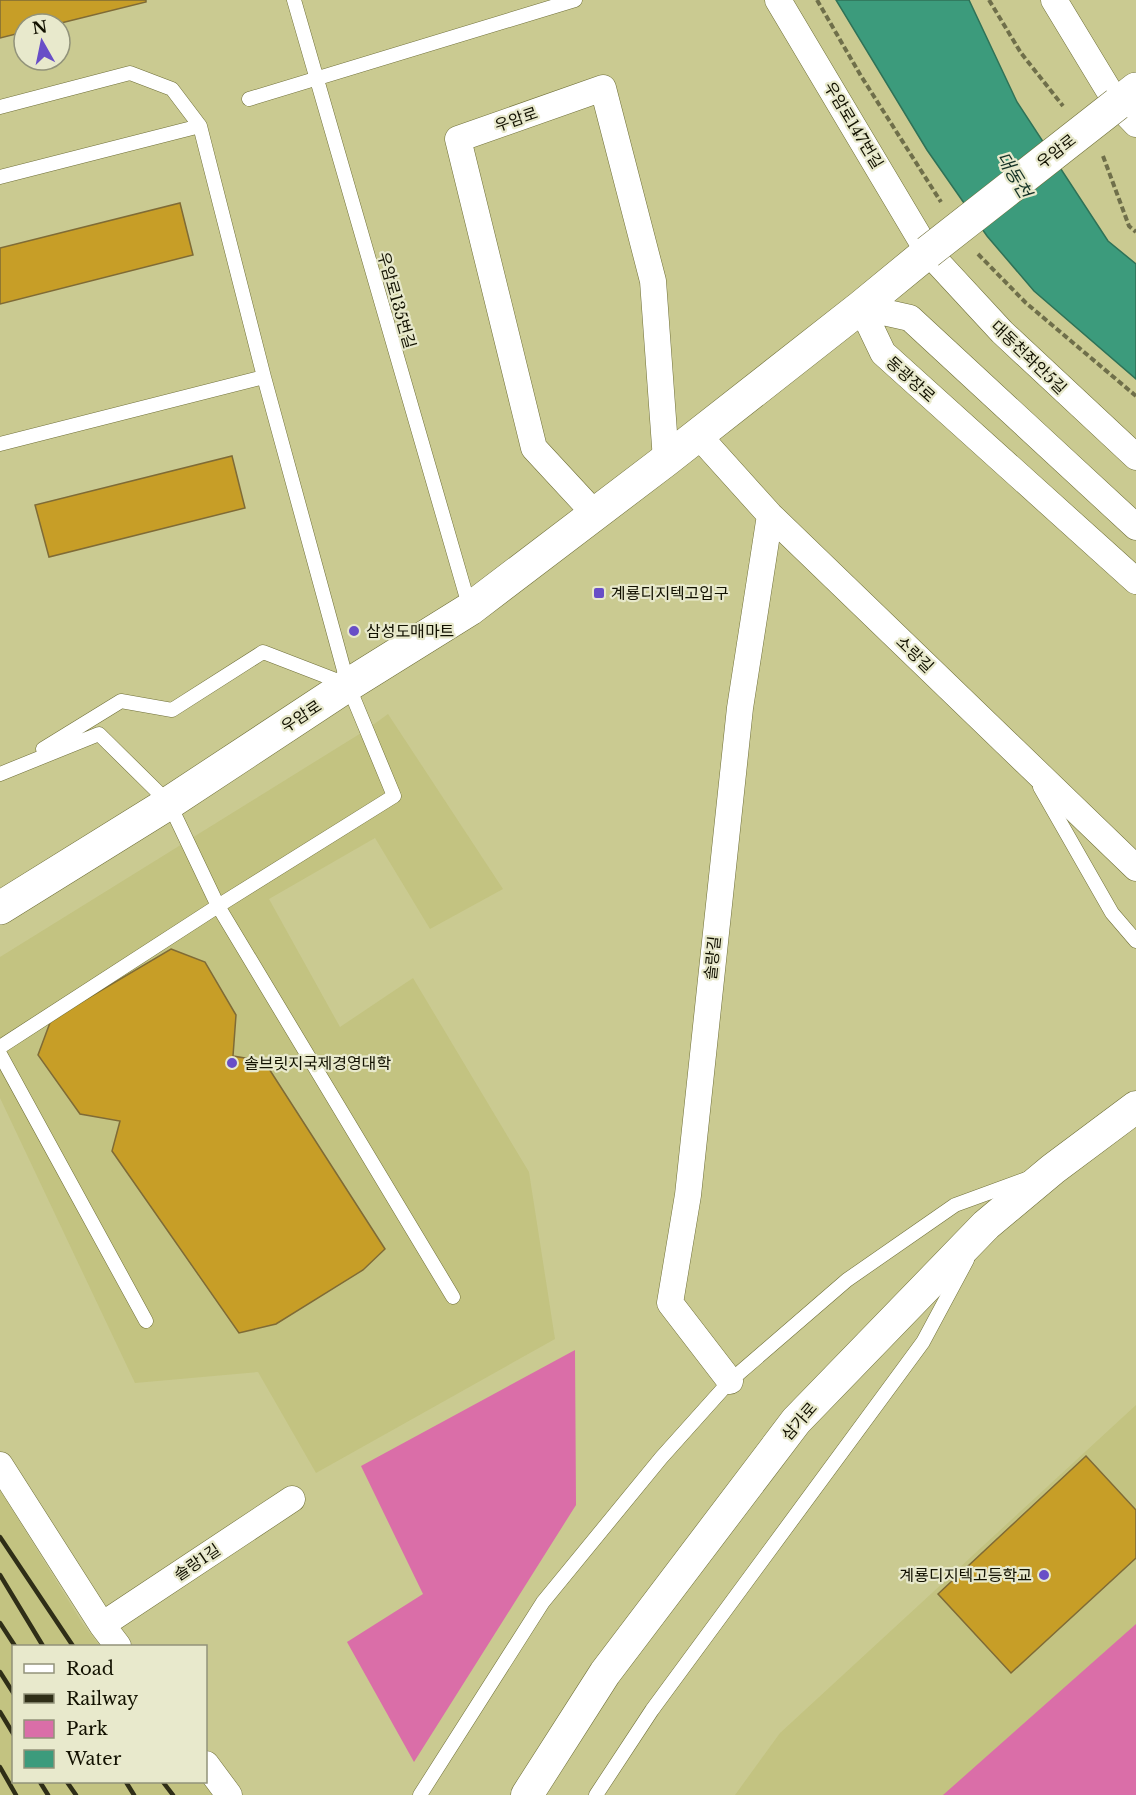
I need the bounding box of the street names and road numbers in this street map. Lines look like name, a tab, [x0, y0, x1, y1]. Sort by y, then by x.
street label: 우암로147번길	[820, 78, 888, 172]
street label: 우암로	[492, 102, 540, 136]
street label: 우암로	[1032, 129, 1080, 172]
street label: 우암로135번길	[374, 249, 420, 351]
street label: 대동천좌안5길	[987, 316, 1071, 398]
street label: 동광장로	[882, 352, 940, 406]
street label: 소랑길	[892, 631, 938, 677]
street label: 우암로	[277, 695, 325, 736]
street label: 솔랑길	[700, 935, 724, 981]
street label: 삼가로	[777, 1398, 821, 1444]
street label: 솔랑1길	[170, 1539, 224, 1585]

